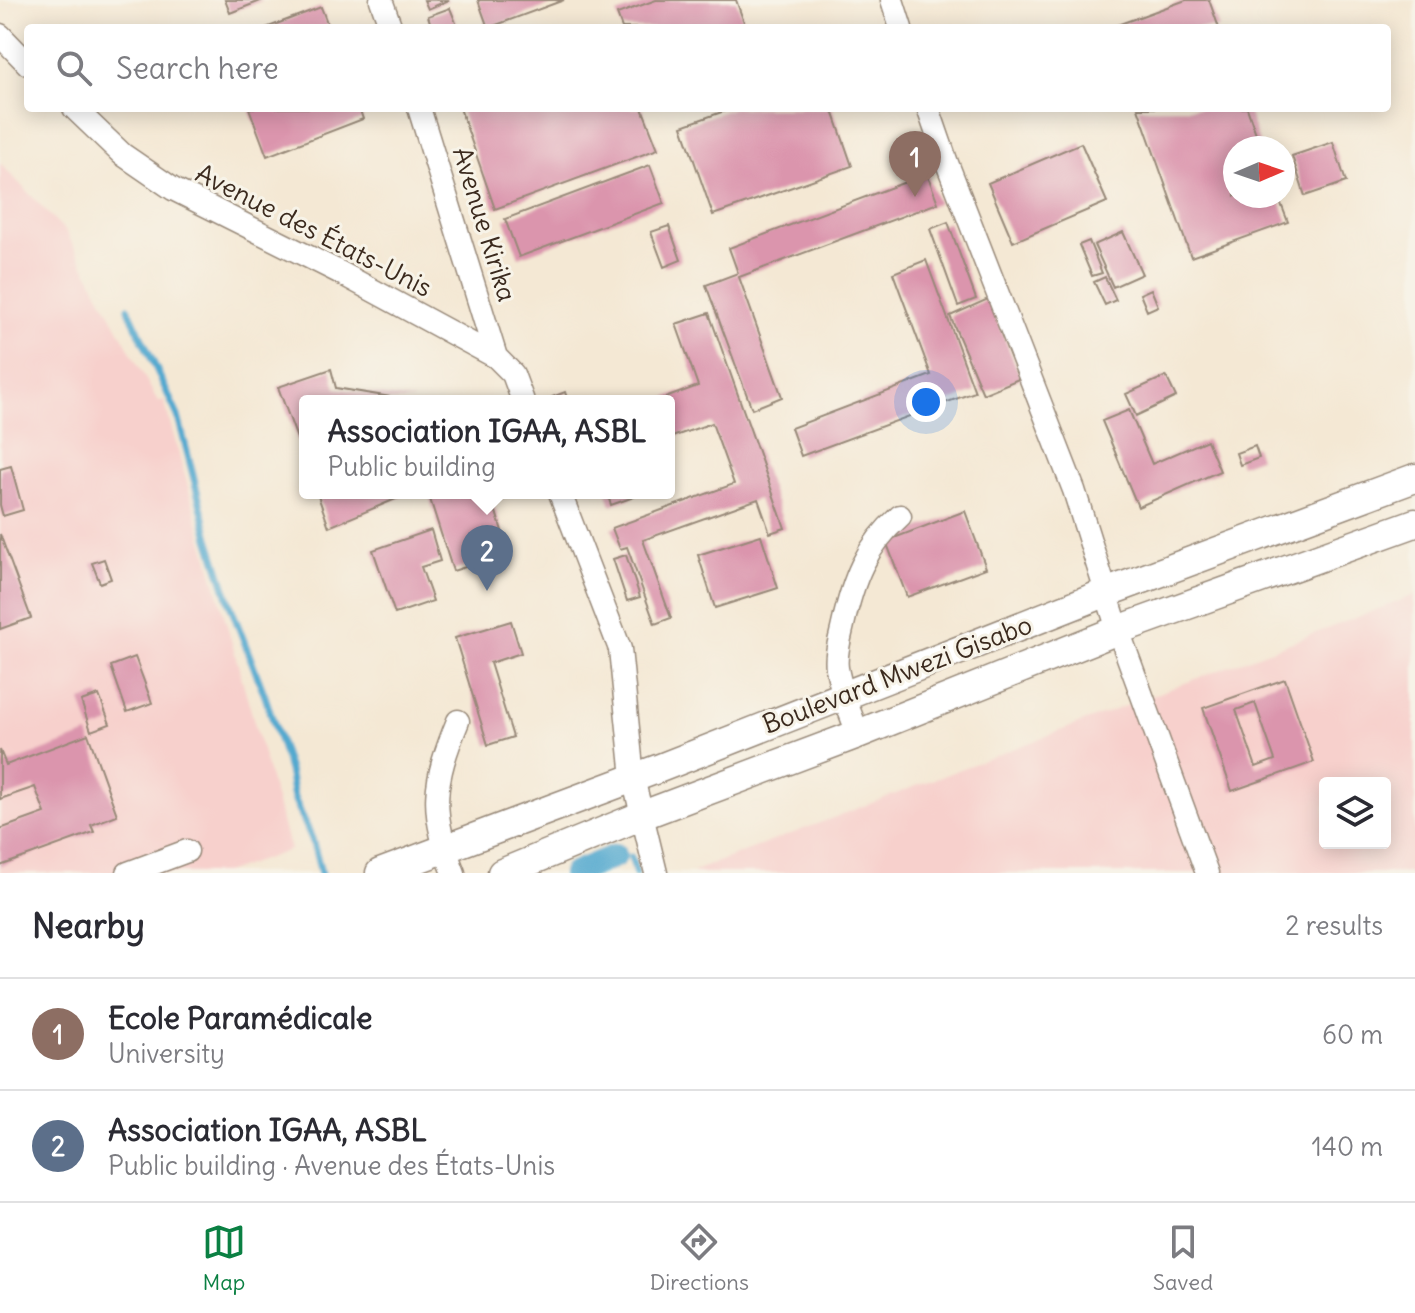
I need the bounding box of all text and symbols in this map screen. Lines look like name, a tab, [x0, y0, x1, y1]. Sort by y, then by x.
search box	[24, 24, 1391, 112]
icon: search	[52, 46, 96, 90]
text: Search here	[116, 49, 279, 87]
pin: 1	[889, 131, 941, 197]
north arrow	[1223, 136, 1295, 208]
street label: Avenue Kirika	[446, 143, 524, 305]
street label: Avenue des États-Unis	[190, 155, 438, 304]
your location	[906, 382, 946, 422]
popup	[299, 395, 675, 499]
text: Association IGAA, ASBL	[328, 412, 646, 450]
text: Public building	[328, 450, 496, 483]
pin: 2	[461, 525, 513, 591]
street label: Boulevard Mwezi Gisabo	[758, 607, 1036, 741]
map controls	[1319, 777, 1391, 849]
button: layers	[1319, 777, 1391, 849]
text: Nearby	[32, 904, 145, 947]
text: 2 results	[1285, 909, 1383, 942]
text: Ecole Paramédicale	[108, 999, 372, 1037]
text: 1	[53, 1018, 63, 1051]
text: 60 m	[1322, 1018, 1383, 1051]
text: University	[108, 1037, 225, 1070]
text: Association IGAA, ASBL	[108, 1111, 427, 1149]
text: 2	[51, 1130, 65, 1163]
text: 140 m	[1312, 1130, 1383, 1163]
text: Public building · Avenue des États-Unis	[108, 1149, 555, 1182]
tab: Map	[202, 1220, 246, 1296]
tab: Directions	[650, 1220, 749, 1296]
tab: Saved	[1153, 1220, 1213, 1296]

